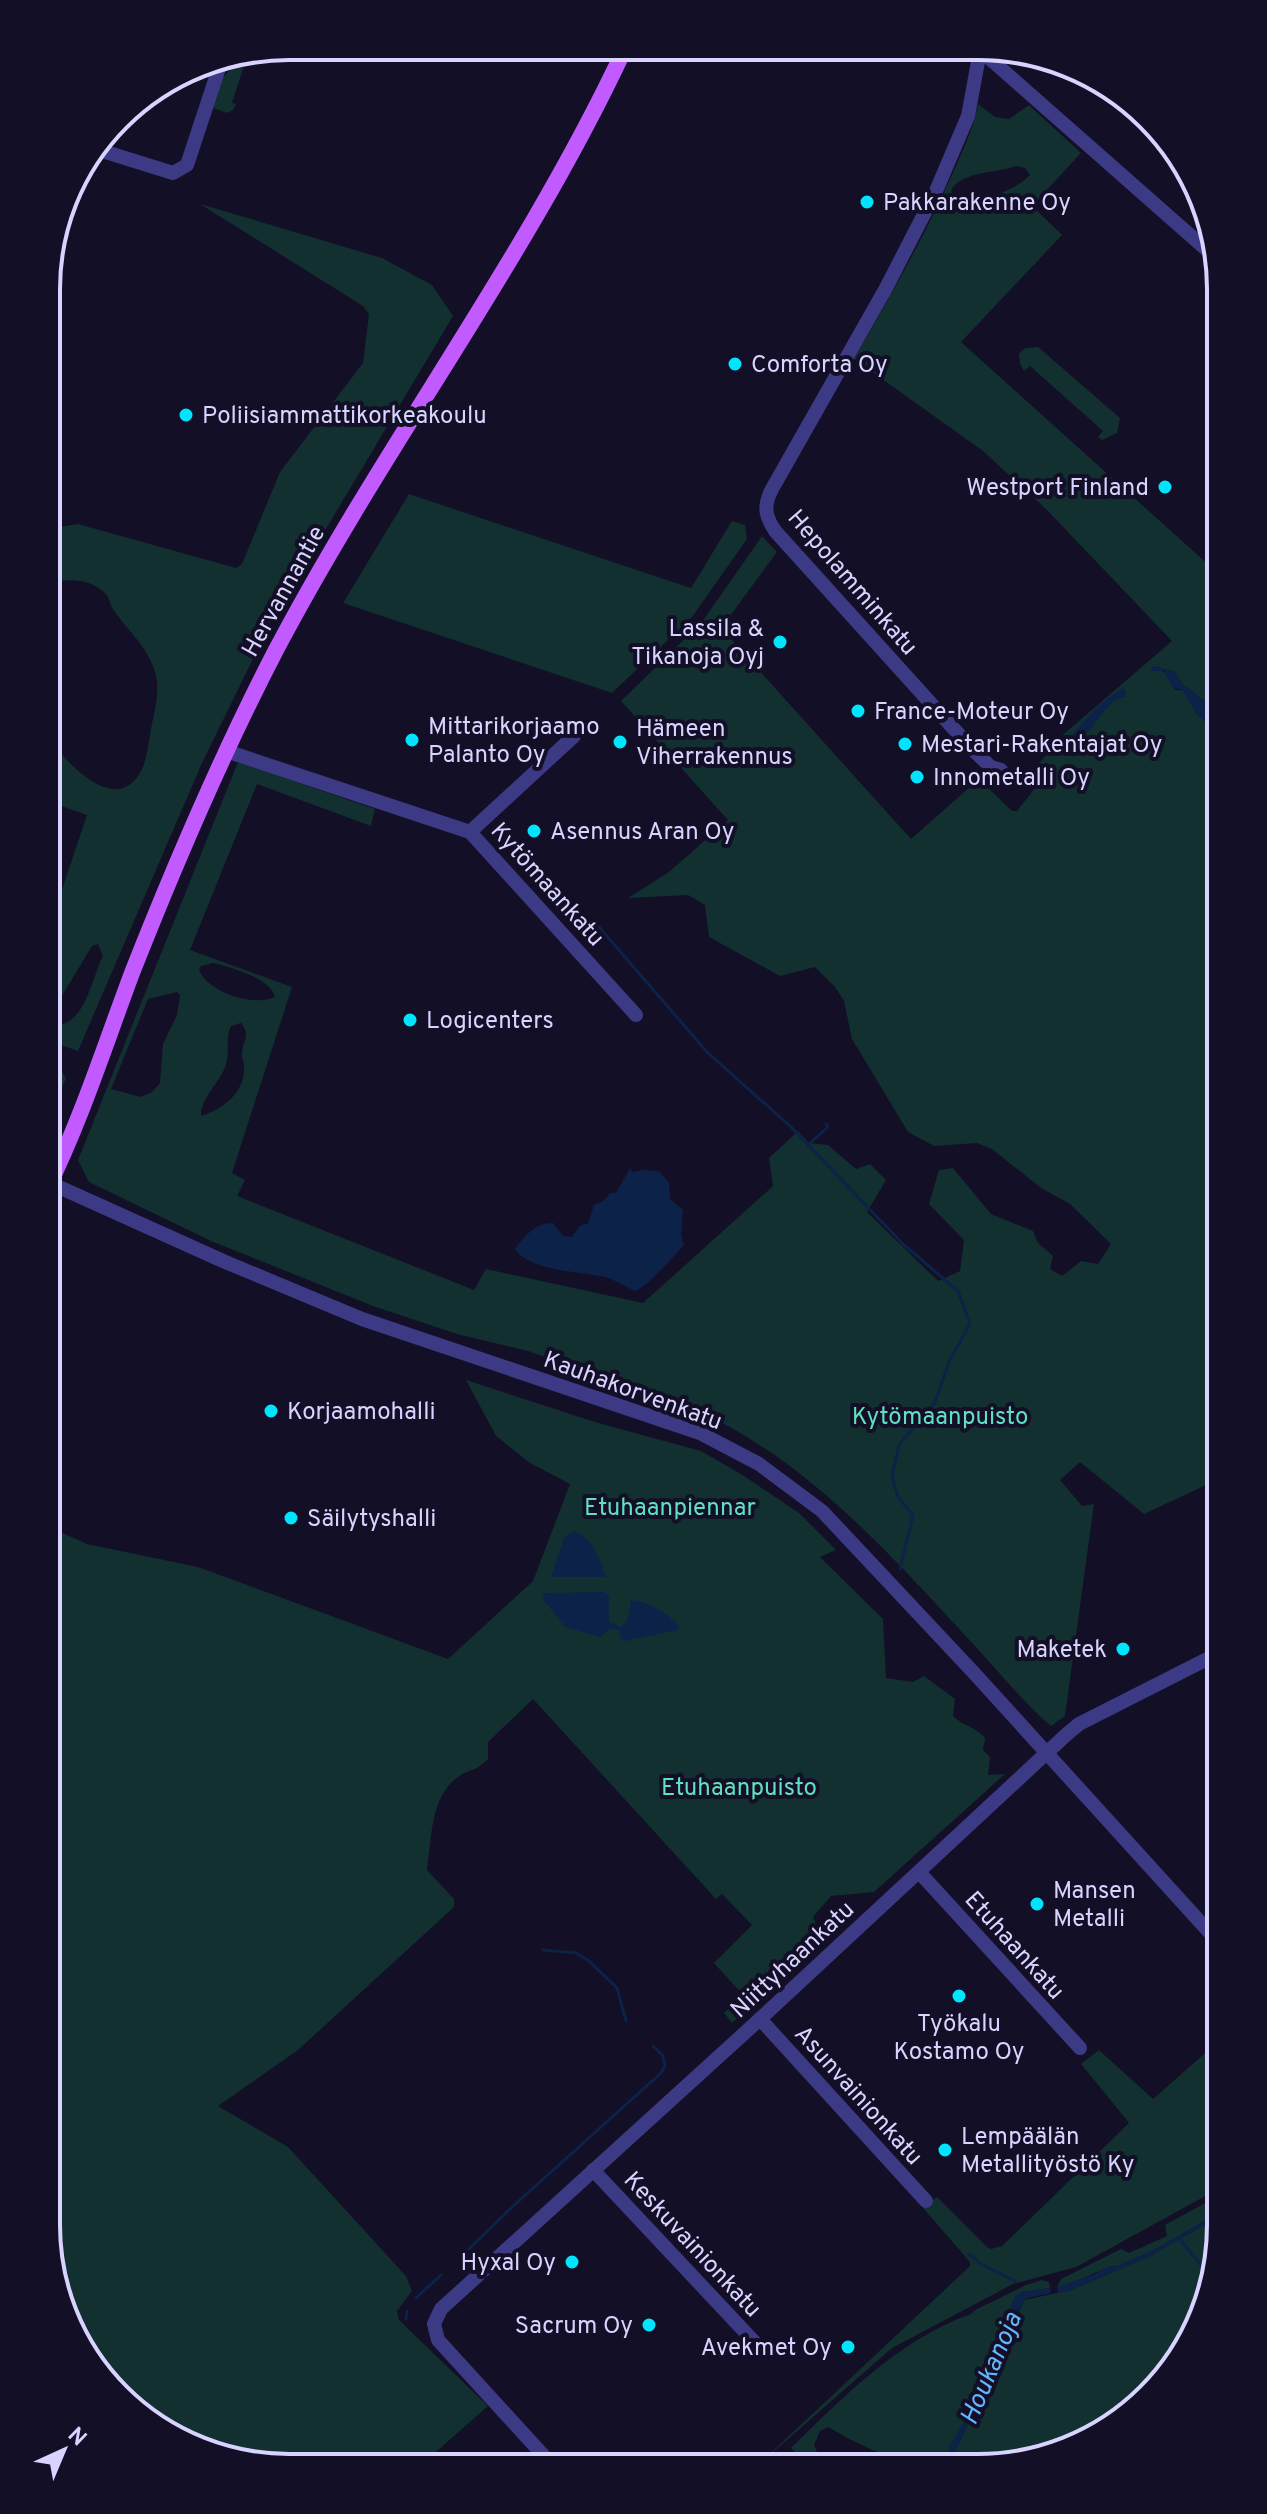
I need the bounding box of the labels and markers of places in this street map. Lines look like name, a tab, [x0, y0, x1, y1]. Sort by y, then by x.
place label: Pakkarakenne Oy	[883, 189, 1071, 219]
marker: Pakkarakenne Oy	[858, 193, 876, 211]
place label: Comforta Oy	[751, 351, 888, 381]
marker: Comforta Oy	[726, 355, 744, 373]
place label: Poliisiammattikorkeakoulu	[202, 402, 487, 432]
marker: Poliisiammattikorkeakoulu	[177, 406, 195, 424]
place label: Westport Finland	[966, 474, 1149, 504]
marker: Westport Finland	[1156, 478, 1174, 496]
place label: Lassila & Tikanoja Oyj	[631, 615, 764, 673]
marker: Lassila & Tikanoja Oyj	[771, 633, 789, 651]
place label: France-Moteur Oy	[874, 698, 1069, 728]
marker: France-Moteur Oy	[849, 702, 867, 720]
place label: Mittarikorjaamo Palanto Oy	[428, 713, 600, 771]
place label: Hämeen Viherrakennus	[636, 715, 793, 773]
marker: Mittarikorjaamo Palanto Oy	[403, 731, 421, 749]
place label: Mestari-Rakentajat Oy	[921, 731, 1162, 761]
marker: Hämeen Viherrakennus	[611, 733, 629, 751]
marker: Mestari-Rakentajat Oy	[896, 735, 914, 753]
place label: Innometalli Oy	[933, 764, 1090, 794]
marker: Innometalli Oy	[908, 768, 926, 786]
place label: Asennus Aran Oy	[550, 818, 734, 848]
marker: Asennus Aran Oy	[525, 822, 543, 840]
place label: Logicenters	[426, 1007, 554, 1037]
marker: Logicenters	[401, 1011, 419, 1029]
place label: Korjaamohalli	[287, 1398, 436, 1428]
marker: Korjaamohalli	[262, 1402, 280, 1420]
place label: Säilytyshalli	[307, 1505, 436, 1535]
marker: Säilytyshalli	[282, 1509, 300, 1527]
place label: Maketek	[1017, 1636, 1107, 1666]
marker: Maketek	[1114, 1640, 1132, 1658]
place label: Mansen Metalli	[1053, 1877, 1136, 1935]
marker: Mansen Metalli	[1028, 1895, 1046, 1913]
marker: Työkalu Kostamo Oy	[950, 1987, 968, 2005]
place label: Työkalu Kostamo Oy	[894, 2010, 1024, 2068]
place label: Lempäälän Metallityöstö Ky	[961, 2123, 1134, 2181]
marker: Lempäälän Metallityöstö Ky	[936, 2141, 954, 2159]
place label: Hyxal Oy	[461, 2249, 556, 2279]
marker: Hyxal Oy	[563, 2253, 581, 2271]
place label: Sacrum Oy	[515, 2312, 633, 2342]
marker: Sacrum Oy	[640, 2316, 658, 2334]
place label: Avekmet Oy	[701, 2334, 832, 2364]
marker: Avekmet Oy	[839, 2338, 857, 2356]

